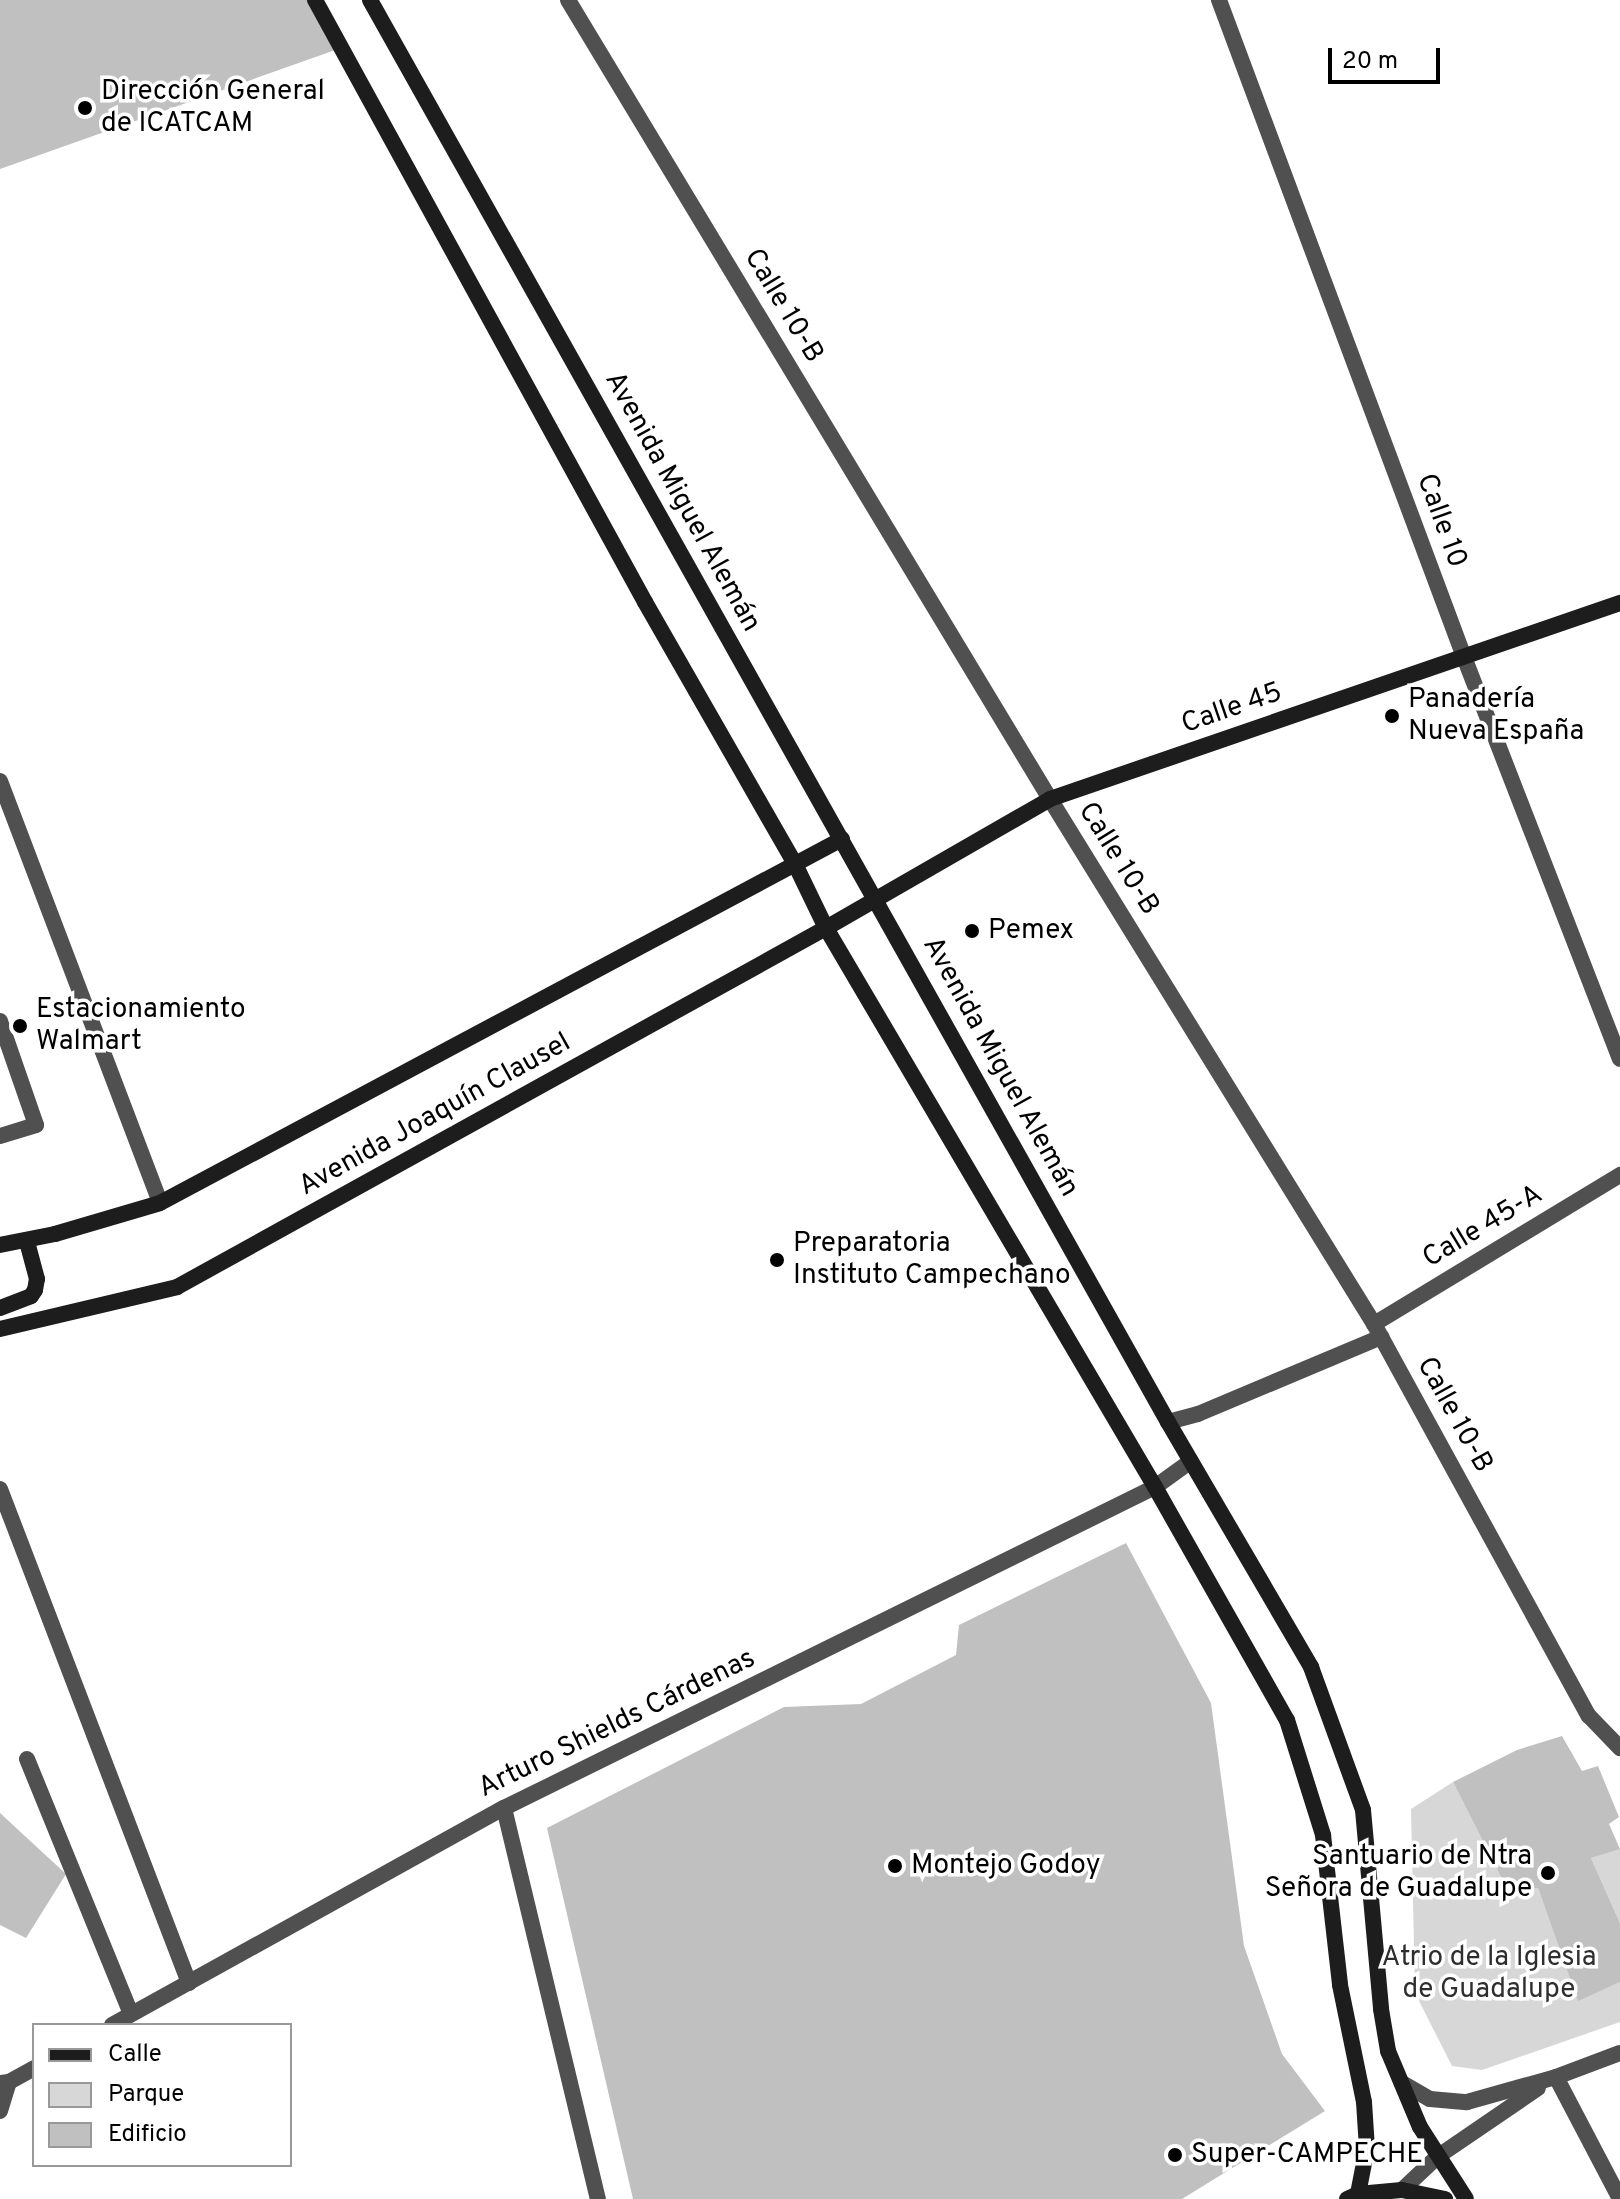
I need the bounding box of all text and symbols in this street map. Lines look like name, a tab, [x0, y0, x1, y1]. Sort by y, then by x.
scale bar	[1332, 32, 1444, 82]
text: 20 m	[1342, 47, 1398, 77]
place label: Dirección General de ICATCAM	[101, 75, 325, 141]
marker: Dirección General de ICATCAM	[76, 99, 94, 117]
street label: Calle 10-B	[736, 243, 830, 369]
street label: Avenida Miguel Alemán	[596, 366, 768, 638]
street label: Calle 10	[1409, 469, 1473, 573]
street label: Calle 45	[1177, 676, 1287, 742]
place label: Panadería Nueva España	[1408, 683, 1584, 749]
marker: Panadería Nueva España	[1383, 707, 1401, 725]
street label: Calle 10-B	[1070, 796, 1166, 922]
place label: Pemex	[988, 914, 1074, 948]
marker: Pemex	[963, 922, 981, 940]
street label: Avenida Miguel Alemán	[914, 931, 1086, 1203]
place label: Estacionamiento Walmart	[36, 993, 246, 1059]
marker: Estacionamiento Walmart	[11, 1017, 29, 1035]
street label: Avenida Joaquín Clausel	[293, 1026, 577, 1204]
street label: Calle 45-A	[1417, 1178, 1549, 1276]
place label: Preparatoria Instituto Campechano	[793, 1227, 1071, 1293]
marker: Preparatoria Instituto Campechano	[768, 1251, 786, 1269]
street label: Calle 10-B	[1409, 1351, 1499, 1479]
street label: Arturo Shields Cárdenas	[473, 1642, 761, 1806]
place label: Santuario de Ntra Señora de Guadalupe	[1265, 1840, 1532, 1906]
place label: Montejo Godoy	[911, 1849, 1100, 1883]
marker: Montejo Godoy	[886, 1857, 904, 1875]
marker: Santuario de Ntra Señora de Guadalupe	[1539, 1864, 1557, 1882]
park label: Atrio de la Iglesia de Guadalupe	[1381, 1941, 1597, 2007]
legend	[32, 2023, 292, 2167]
text: Calle	[108, 2040, 162, 2070]
text: Parque	[108, 2080, 184, 2110]
text: Edificio	[108, 2120, 187, 2150]
place label: Super-CAMPECHE	[1191, 2138, 1423, 2172]
marker: Super-CAMPECHE	[1166, 2146, 1184, 2164]

